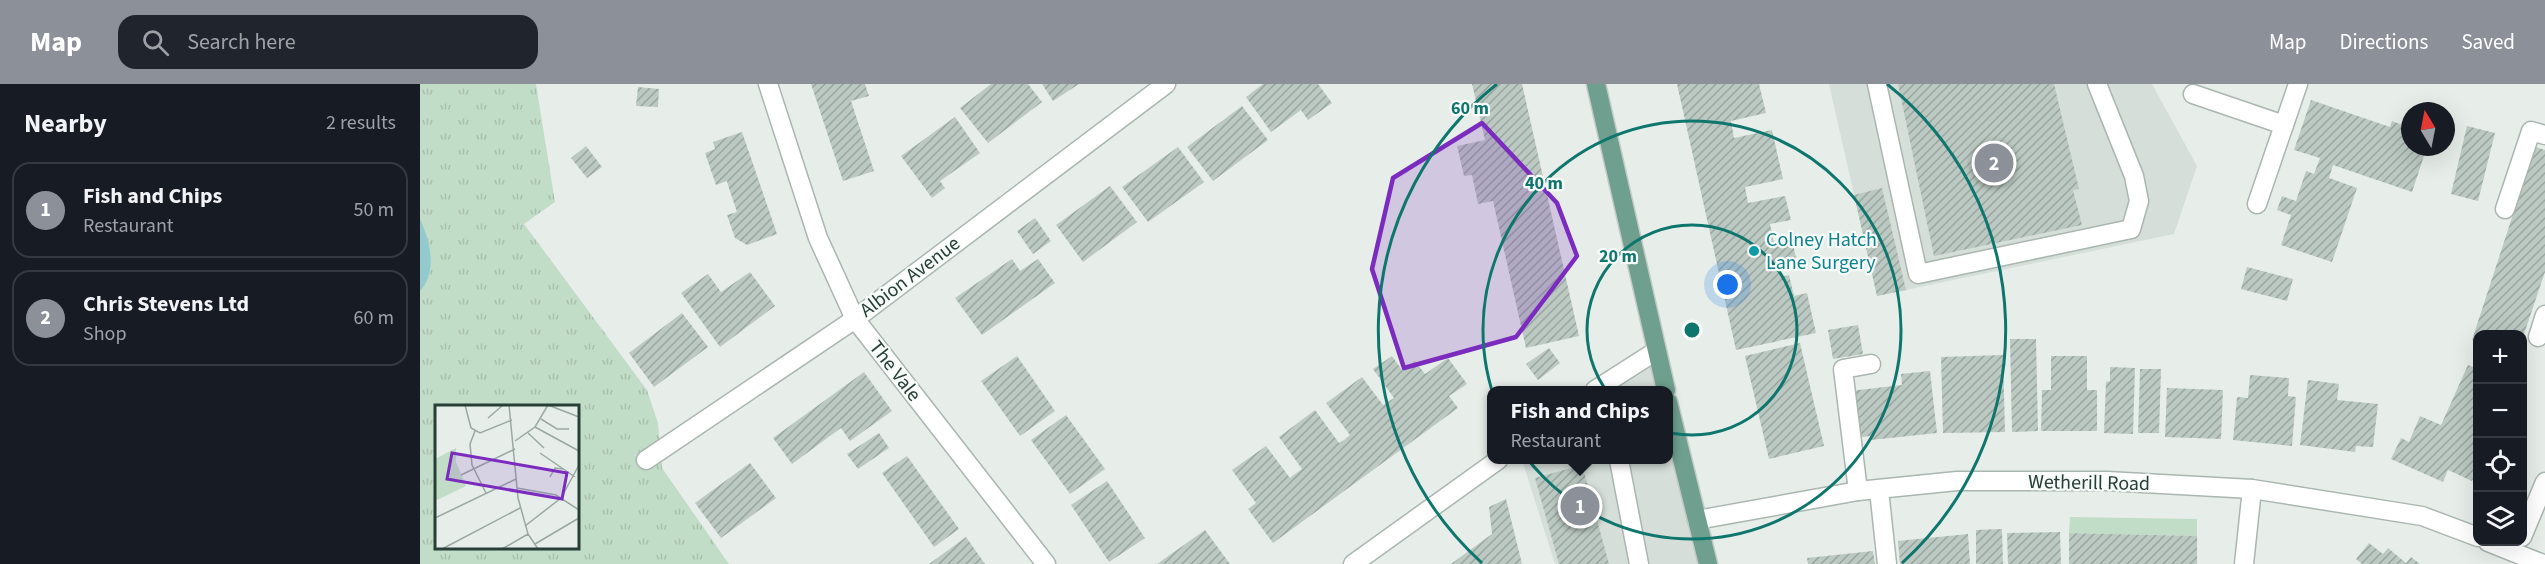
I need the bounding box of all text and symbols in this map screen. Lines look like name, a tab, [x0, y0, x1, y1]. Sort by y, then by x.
search box	[118, 15, 538, 69]
text: Map	[30, 22, 82, 62]
icon: search	[139, 26, 172, 59]
text: Search here	[187, 26, 296, 58]
text: Map	[2269, 27, 2307, 57]
text: Directions	[2340, 27, 2428, 57]
text: Saved	[2461, 27, 2515, 57]
text: 60 m	[1451, 96, 1489, 121]
north arrow	[2401, 102, 2455, 156]
text: Nearby	[24, 105, 107, 142]
text: 2 results	[326, 109, 396, 137]
pin: 2	[1974, 140, 2014, 185]
text: 40 m	[1525, 171, 1563, 196]
text: Fish and Chips	[83, 180, 222, 212]
text: 1	[40, 196, 51, 224]
text: 50 m	[354, 196, 394, 224]
text: Restaurant	[83, 212, 174, 240]
place label: Colney Hatch Lane Surgery	[1766, 226, 1877, 277]
street label: Albion Avenue	[854, 230, 966, 324]
text: 20 m	[1599, 244, 1637, 269]
marker: Colney Hatch Lane Surgery	[1747, 244, 1761, 258]
your location	[1713, 270, 1742, 299]
text: Chris Stevens Ltd	[83, 288, 249, 320]
text: 2	[40, 304, 51, 332]
text: 60 m	[354, 304, 394, 332]
text: Shop	[83, 320, 127, 348]
centre of rings	[1682, 320, 1702, 340]
map controls	[2473, 330, 2527, 546]
button: +	[2473, 330, 2527, 384]
street label: The Vale	[862, 335, 928, 407]
button: −	[2473, 384, 2527, 438]
popup	[1487, 386, 1673, 464]
text: Fish and Chips	[1510, 395, 1650, 427]
inset map	[435, 405, 579, 549]
text: Restaurant	[1510, 427, 1601, 455]
button: locate	[2473, 438, 2527, 492]
street label: Wetherill Road	[2028, 468, 2150, 498]
pin: 1	[1560, 484, 1600, 528]
button: layers	[2473, 492, 2527, 546]

